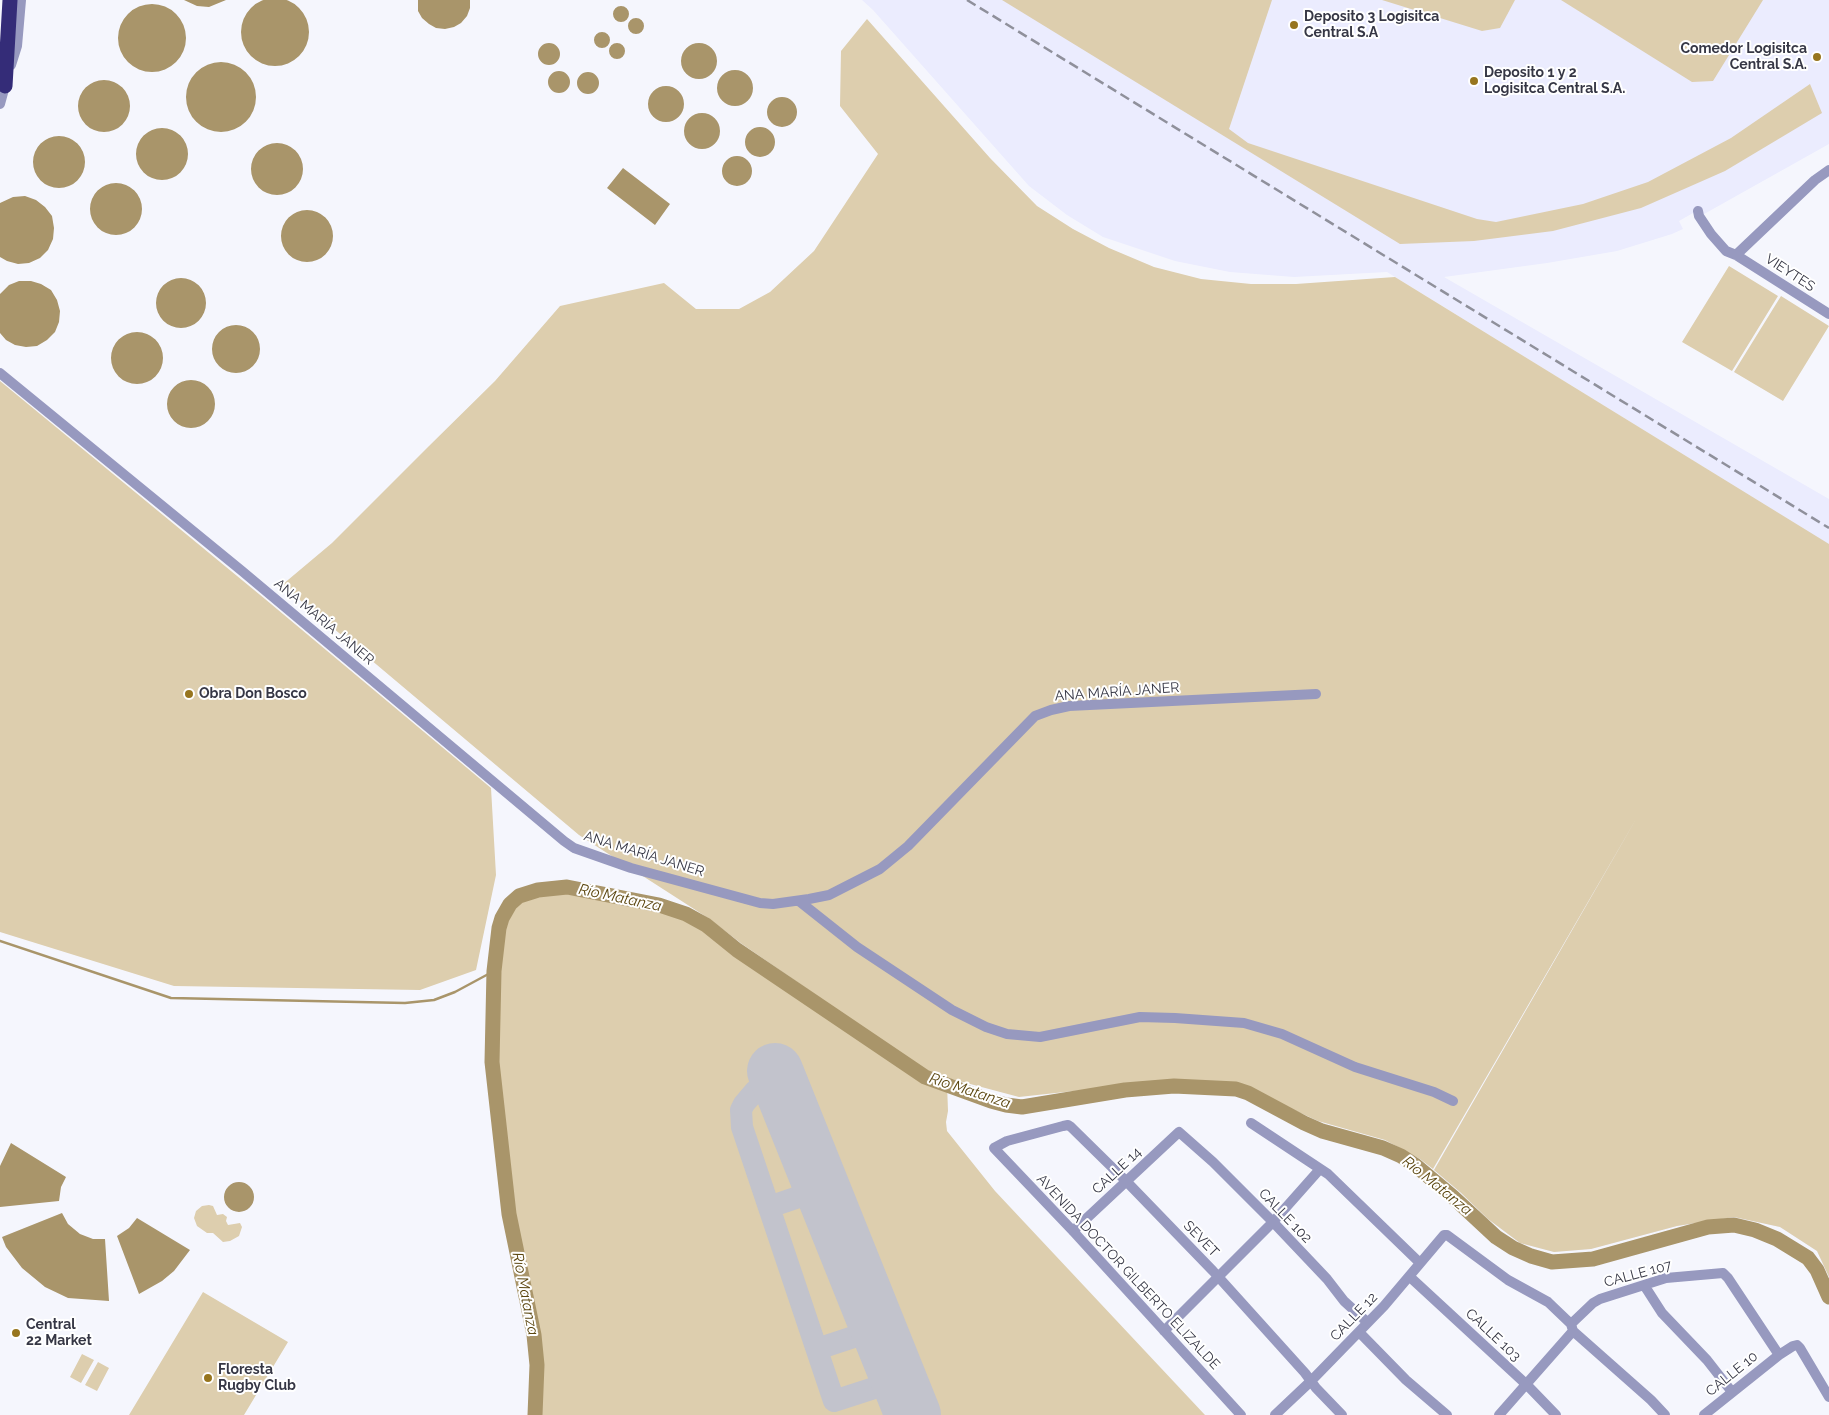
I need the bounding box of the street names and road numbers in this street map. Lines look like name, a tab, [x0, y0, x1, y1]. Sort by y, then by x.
street label: VIEYTES	[1762, 251, 1818, 295]
street label: ANA MARÍA JANER	[271, 575, 377, 669]
street label: ANA MARÍA JANER	[1054, 679, 1180, 705]
street label: ANA MARÍA JANER	[582, 828, 706, 880]
street label: CALLE 14	[1089, 1144, 1145, 1198]
street label: AVENIDA DOCTOR GILBERTO ELIZALDE	[1033, 1171, 1223, 1373]
street label: CALLE 102	[1255, 1185, 1315, 1247]
street label: SEVET	[1180, 1217, 1222, 1261]
street label: CALLE 107	[1602, 1257, 1674, 1291]
street label: CALLE 12	[1327, 1289, 1381, 1345]
street label: CALLE 103	[1462, 1305, 1524, 1365]
street label: CALLE 10	[1703, 1348, 1761, 1400]

